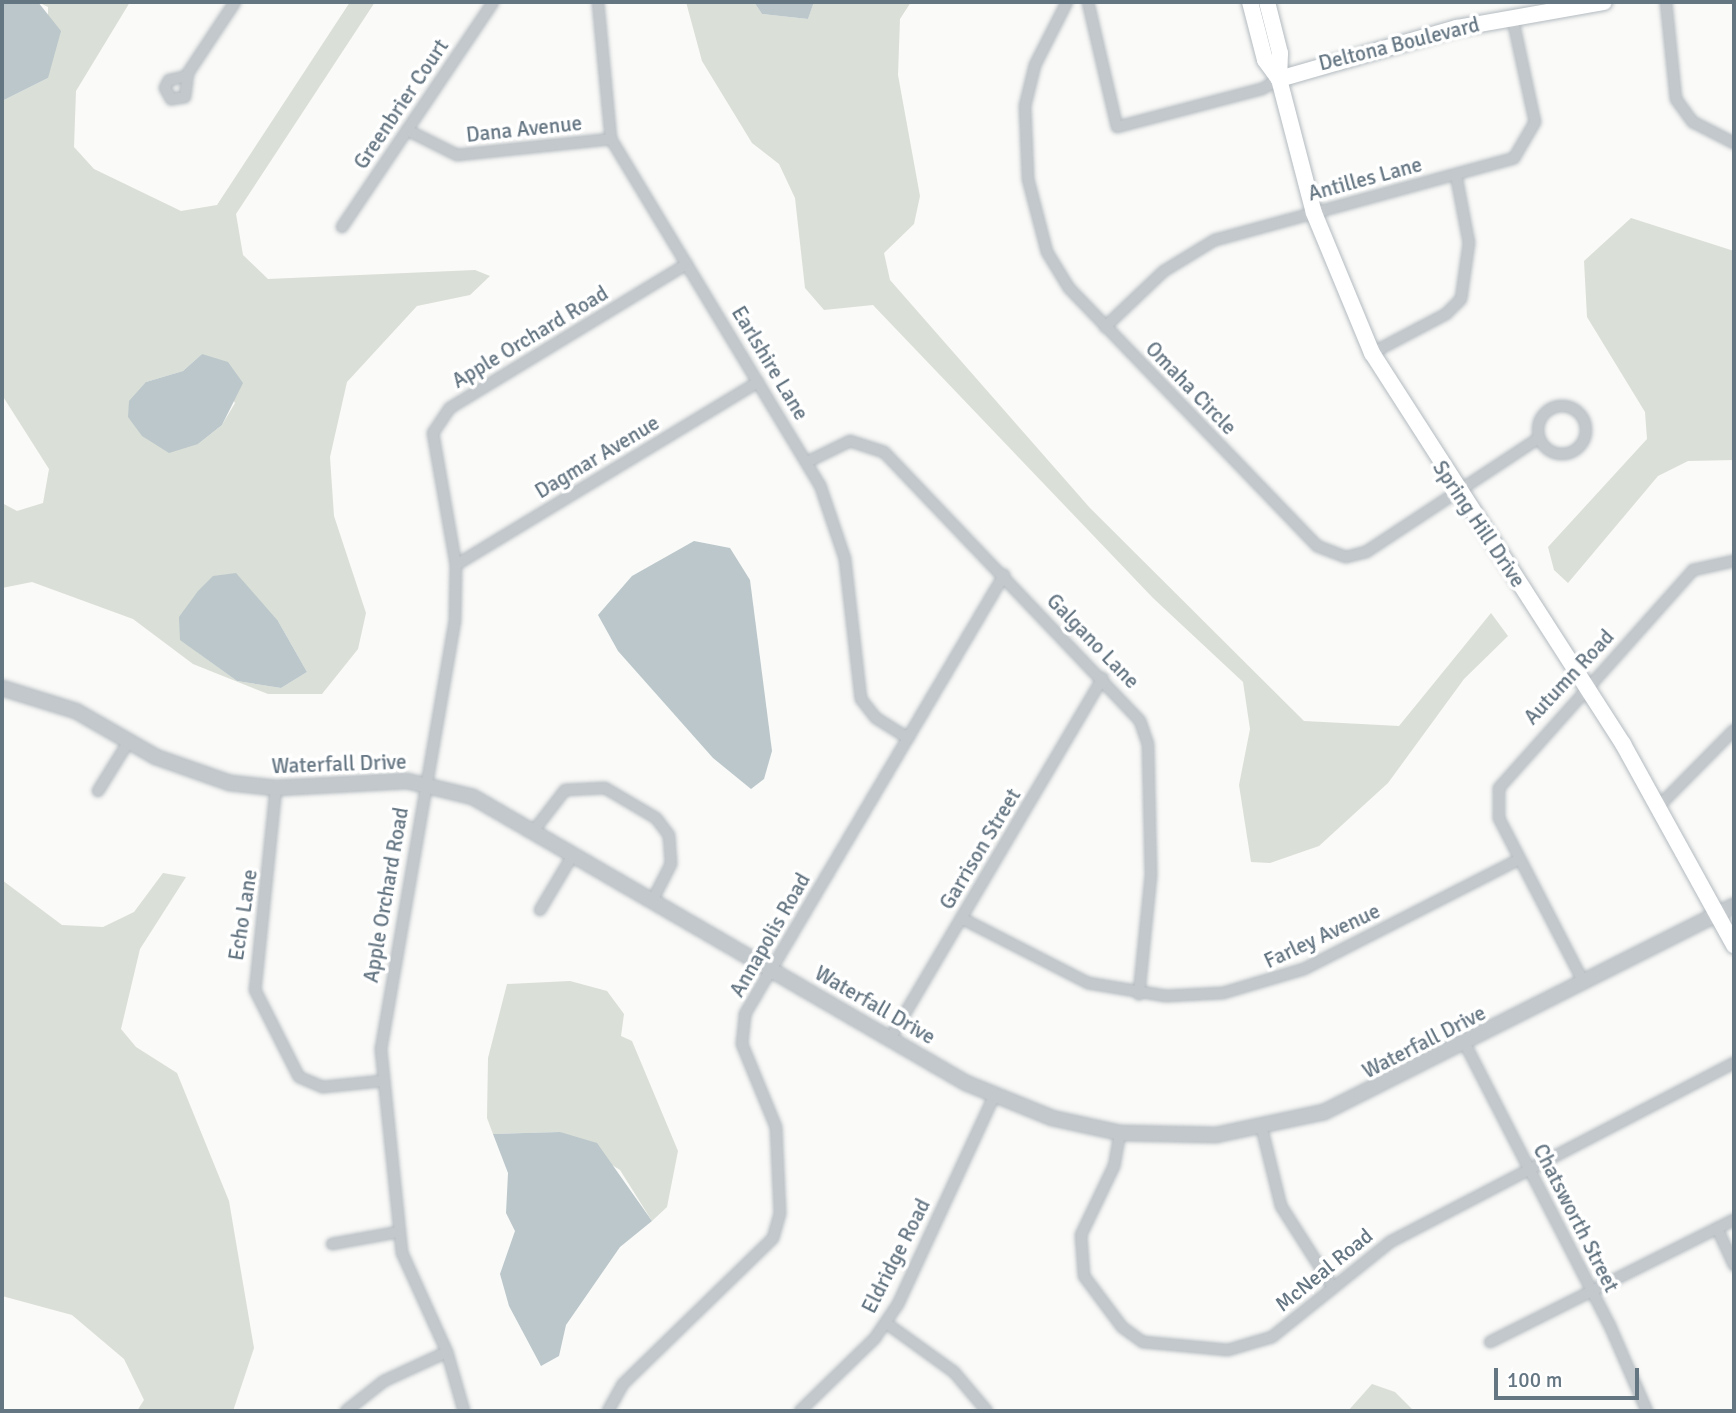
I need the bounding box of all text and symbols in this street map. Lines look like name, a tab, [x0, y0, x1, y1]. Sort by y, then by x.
street label: Deltona Boulevard	[1316, 12, 1482, 76]
street label: Greenbrier Court	[348, 34, 454, 174]
street label: Dana Avenue	[465, 110, 583, 148]
street label: Antilles Lane	[1305, 152, 1425, 206]
street label: Apple Orchard Road	[447, 280, 613, 394]
street label: Earlshire Lane	[726, 301, 814, 425]
street label: Omaha Circle	[1140, 336, 1242, 440]
street label: Dagmar Avenue	[530, 410, 664, 504]
street label: Spring Hill Drive	[1427, 456, 1531, 592]
street label: Galgano Lane	[1041, 588, 1145, 694]
street label: Autumn Road	[1519, 624, 1619, 730]
street label: Waterfall Drive	[271, 749, 407, 779]
street label: Garrison Street	[934, 784, 1026, 914]
street label: Apple Orchard Road	[358, 805, 414, 985]
street label: Echo Lane	[223, 868, 263, 962]
street label: Annapolis Road	[724, 869, 816, 1001]
street label: Farley Avenue	[1260, 898, 1384, 974]
street label: Waterfall Drive	[810, 960, 940, 1050]
street label: Waterfall Drive	[1358, 1000, 1490, 1084]
street label: Chatsworth Street	[1528, 1140, 1624, 1296]
street label: Eldridge Road	[856, 1195, 936, 1317]
street label: McNeal Road	[1270, 1223, 1378, 1317]
scale bar	[1498, 1354, 1643, 1398]
text: 100 m	[1507, 1367, 1562, 1393]

